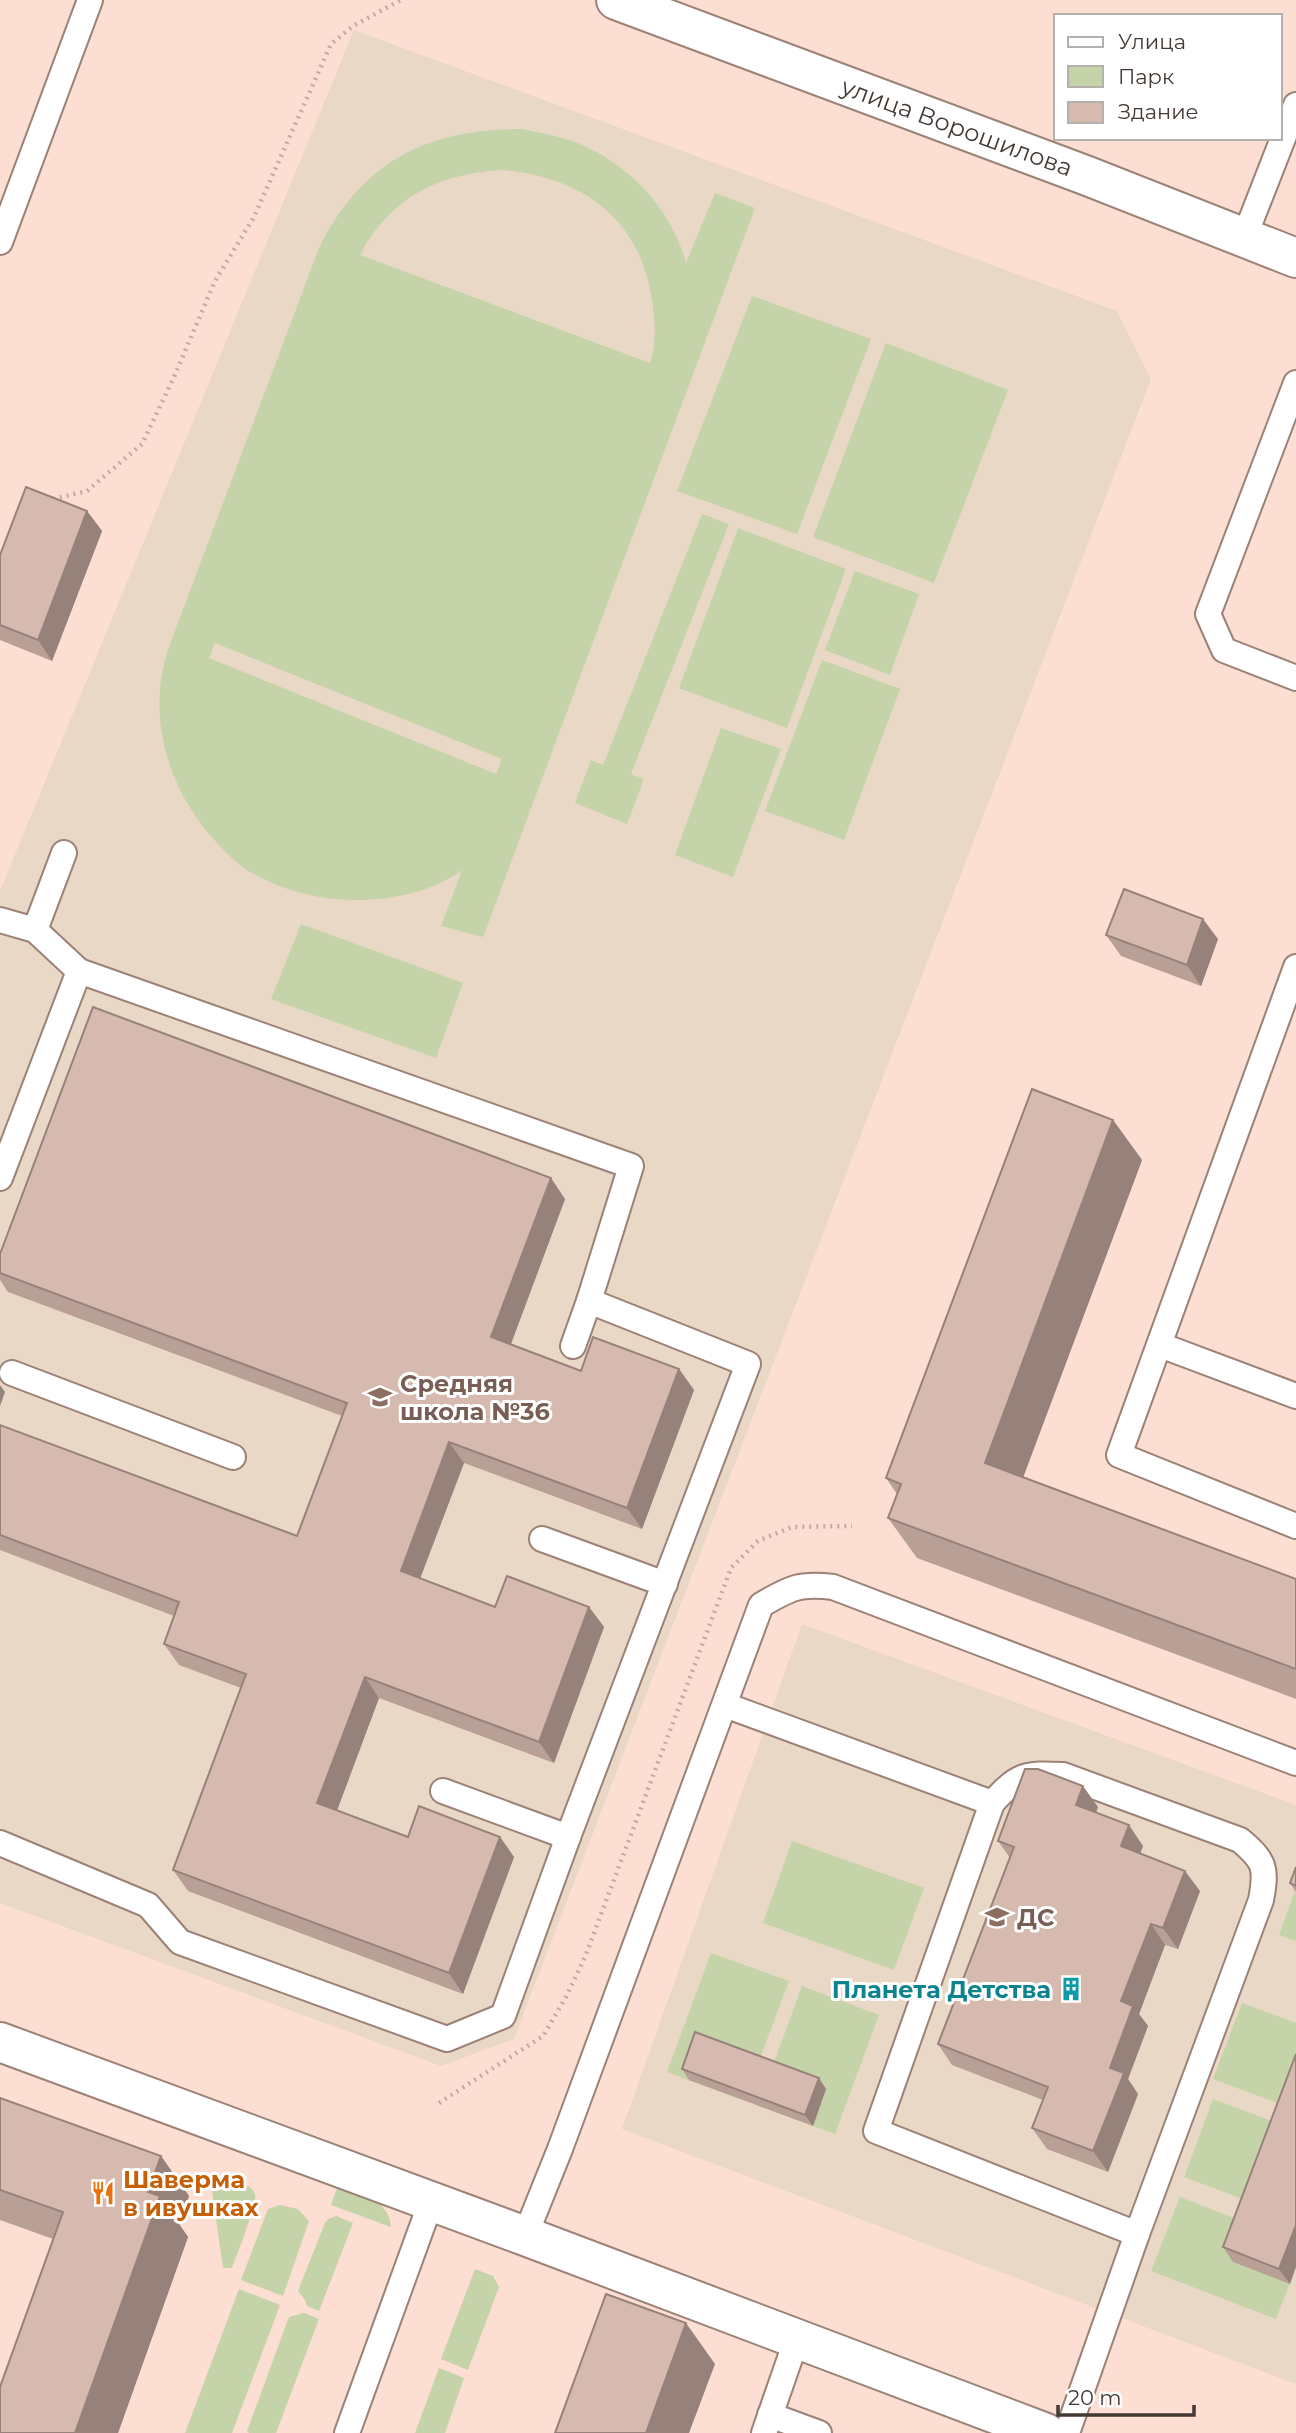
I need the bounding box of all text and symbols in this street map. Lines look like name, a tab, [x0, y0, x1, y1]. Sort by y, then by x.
legend	[1054, 14, 1282, 140]
text: Улица	[1118, 29, 1186, 54]
text: Парк	[1118, 64, 1174, 89]
street label: улица Ворошилова	[836, 71, 1077, 182]
text: Здание	[1118, 99, 1199, 124]
place label: Средняя школа №36	[400, 1369, 550, 1426]
school or university icon: Средняя школа №36	[366, 1383, 394, 1411]
school or university icon: ДС	[983, 1903, 1011, 1931]
place label: ДС	[1017, 1903, 1054, 1932]
place label: Планета Детства	[832, 1975, 1051, 2004]
building icon: Планета Детства	[1057, 1975, 1085, 2003]
place label: Шаверма в ивушках	[123, 2165, 259, 2222]
restaurant icon: Шаверма в ивушках	[89, 2179, 117, 2207]
scale bar	[1058, 2374, 1194, 2418]
text: 20 m	[1068, 2385, 1122, 2410]

